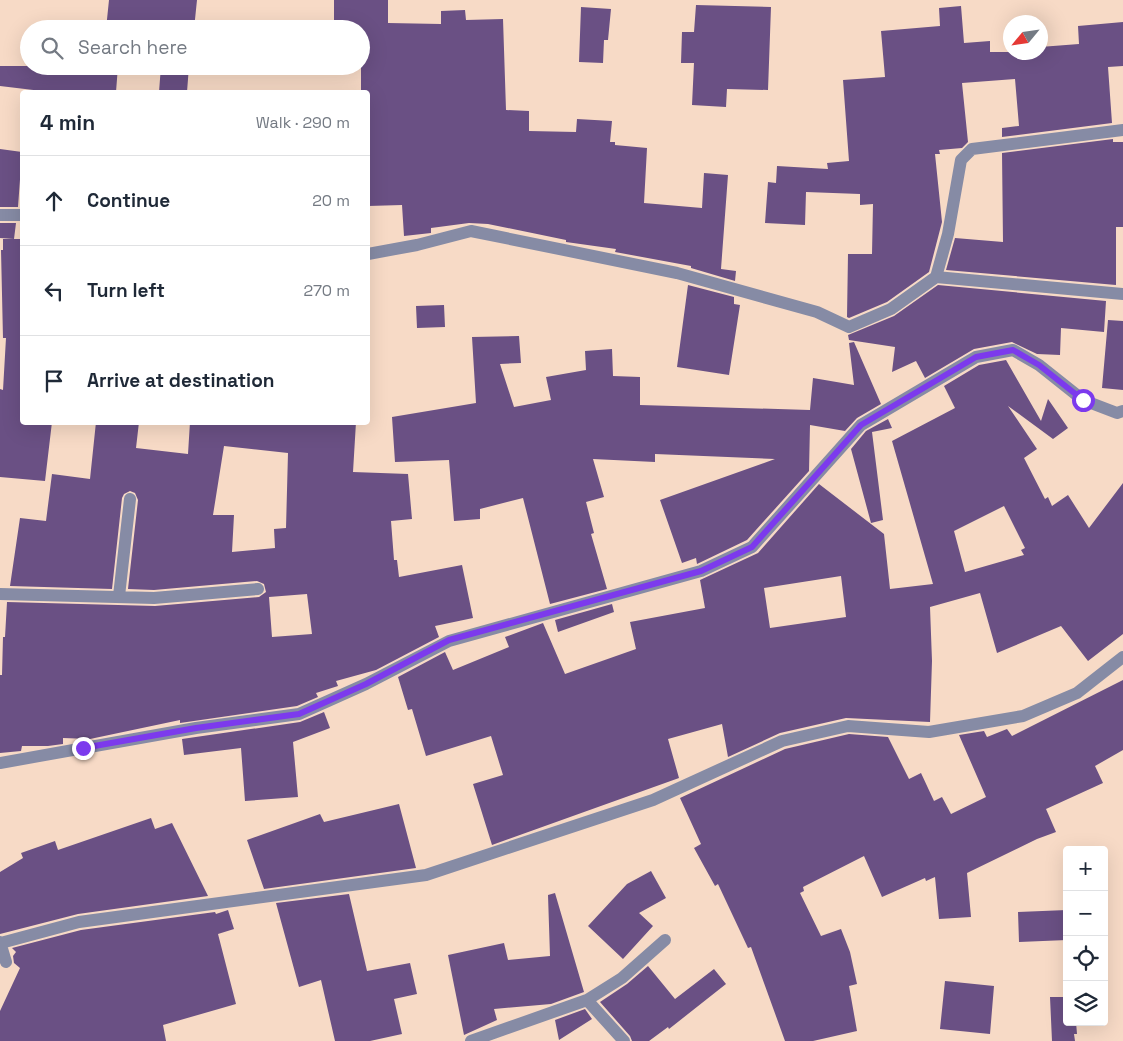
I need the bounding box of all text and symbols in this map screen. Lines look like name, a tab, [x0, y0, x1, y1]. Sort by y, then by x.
north arrow	[1003, 15, 1048, 60]
search box	[20, 20, 370, 75]
icon: search	[38, 34, 66, 62]
text: Search here	[78, 35, 188, 60]
text: 4 min	[40, 109, 95, 136]
text: Walk · 290 m	[256, 112, 350, 133]
icon: ahead	[40, 187, 68, 215]
text: Continue	[87, 188, 170, 213]
text: 20 m	[312, 190, 350, 211]
icon: left	[40, 277, 68, 305]
text: Turn left	[87, 278, 165, 303]
text: 270 m	[303, 280, 350, 301]
icon: arrive	[40, 367, 68, 395]
text: Arrive at destination	[87, 368, 275, 393]
route start	[1072, 389, 1095, 412]
route end	[72, 737, 95, 760]
map controls	[1063, 846, 1108, 1026]
button: +	[1063, 846, 1108, 891]
button: −	[1063, 891, 1108, 936]
button: locate	[1063, 936, 1108, 981]
button: layers	[1063, 981, 1108, 1026]

